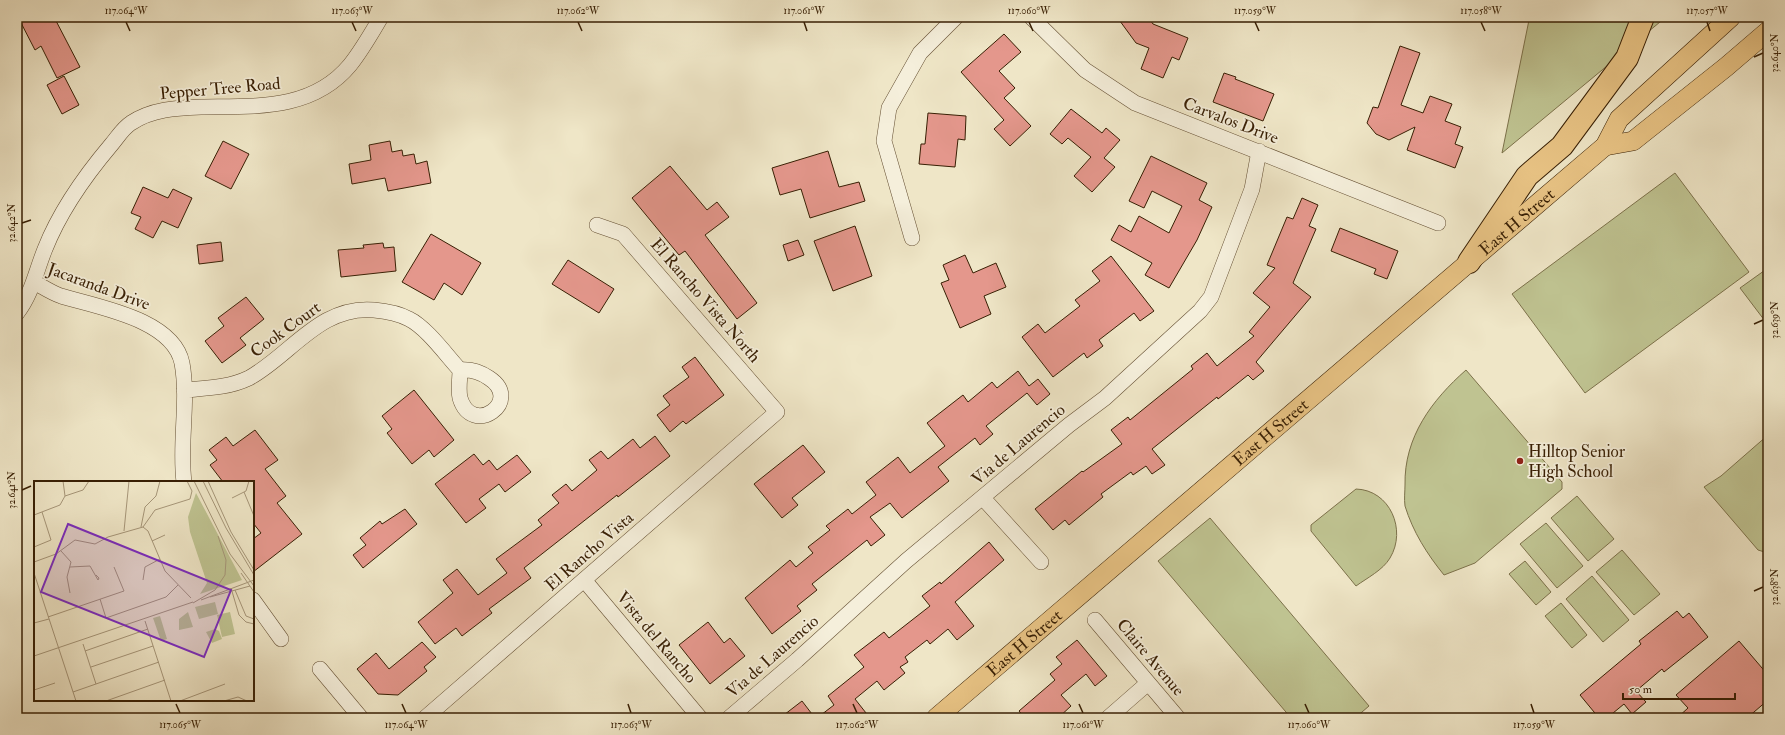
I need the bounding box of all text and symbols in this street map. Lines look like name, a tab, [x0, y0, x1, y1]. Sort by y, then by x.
text: 117.064°W	[105, 5, 148, 17]
text: 117.063°W	[331, 5, 373, 17]
text: 117.062°W	[557, 5, 600, 17]
text: 117.061°W	[784, 5, 825, 17]
text: 117.060°W	[1008, 5, 1051, 17]
text: 117.059°W	[1234, 5, 1277, 17]
text: 117.058°W	[1460, 5, 1503, 17]
text: 117.057°W	[1686, 5, 1728, 17]
text: 32.640°N	[1769, 34, 1781, 72]
street label: Pepper Tree Road	[159, 73, 282, 105]
street label: Carvalos Drive	[1180, 93, 1282, 148]
street label: East H Street	[1475, 183, 1559, 260]
text: 32.642°N	[6, 204, 18, 242]
street label: El Rancho Vista North	[646, 234, 765, 367]
street label: Jacaranda Drive	[44, 258, 153, 316]
street label: Cook Court	[246, 297, 325, 362]
text: 32.639°N	[1769, 301, 1781, 339]
street label: East H Street	[1229, 394, 1313, 471]
street label: Via de Laurencio	[967, 399, 1069, 490]
place label: Hilltop Senior High School	[1528, 441, 1626, 482]
marker: Hilltop Senior High School	[1515, 456, 1525, 466]
text: 32.641°N	[6, 471, 18, 509]
inset map	[34, 481, 254, 701]
street label: El Rancho Vista	[541, 507, 639, 596]
text: 32.638°N	[1769, 569, 1781, 605]
street label: Vista del Rancho	[612, 587, 701, 688]
street label: East H Street	[982, 605, 1067, 681]
street label: Via de Laurencio	[722, 610, 823, 702]
street label: Claire Avenue	[1112, 614, 1189, 700]
scale bar	[1623, 675, 1735, 701]
text: 50 m	[1629, 682, 1653, 697]
text: 117.065°W	[159, 719, 202, 731]
text: 117.064°W	[385, 719, 428, 731]
text: 117.063°W	[610, 719, 652, 731]
text: 117.062°W	[836, 719, 879, 731]
text: 117.061°W	[1063, 719, 1104, 731]
text: 117.060°W	[1288, 719, 1331, 731]
text: 117.059°W	[1513, 719, 1556, 731]

